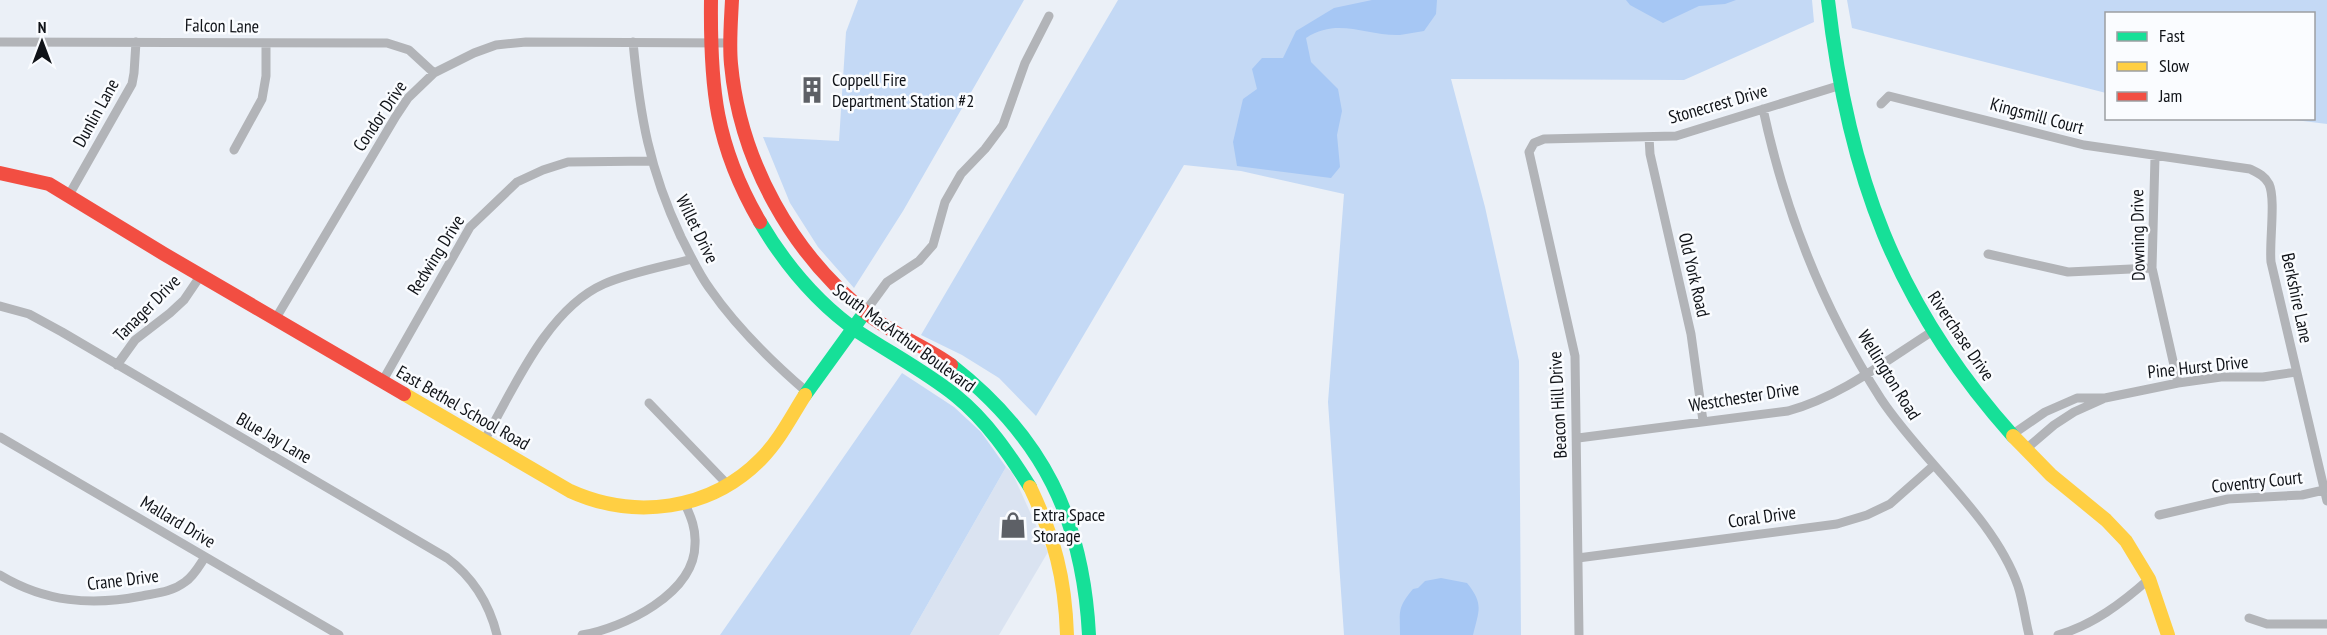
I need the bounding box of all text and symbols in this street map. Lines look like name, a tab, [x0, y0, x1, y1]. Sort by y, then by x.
north arrow	[12, 12, 72, 72]
legend	[2105, 12, 2315, 120]
street label: Falcon Lane	[185, 13, 259, 38]
text: N	[38, 17, 46, 37]
text: Fast	[2159, 24, 2185, 47]
text: Slow	[2159, 54, 2190, 77]
place label: Coppell Fire Department Station #2	[832, 68, 974, 112]
street label: Dunlin Lane	[67, 74, 124, 151]
building icon: Coppell Fire Department Station #2	[797, 75, 827, 105]
street label: Condor Drive	[348, 76, 412, 156]
street label: Stonecrest Drive	[1666, 78, 1770, 129]
text: Jam	[2158, 84, 2182, 107]
street label: Kingsmill Court	[1988, 92, 2087, 139]
street label: Downing Drive	[2125, 189, 2150, 281]
street label: Willet Drive	[671, 191, 724, 267]
street label: Redwing Drive	[402, 211, 469, 299]
street label: Old York Road	[1674, 230, 1715, 319]
street label: Berkshire Lane	[2277, 251, 2318, 345]
street label: Tanager Drive	[108, 269, 185, 346]
street label: South MacArthur Boulevard	[828, 278, 980, 397]
street label: Riverchase Drive	[1923, 286, 2000, 385]
street label: Wellington Road	[1853, 325, 1926, 424]
street label: Pine Hurst Drive	[2146, 350, 2249, 383]
street label: Beacon Hill Drive	[1543, 351, 1572, 459]
street label: East Bethel School Road	[392, 360, 534, 455]
street label: Westchester Drive	[1687, 376, 1801, 417]
street label: Blue Jay Lane	[233, 407, 316, 468]
street label: Coventry Court	[2210, 465, 2304, 498]
street label: Mallard Drive	[137, 490, 220, 553]
street label: Coral Drive	[1726, 500, 1797, 533]
place label: Extra Space Storage	[1033, 503, 1105, 547]
shop icon: Extra Space Storage	[998, 510, 1028, 540]
street label: Crane Drive	[86, 564, 160, 595]

